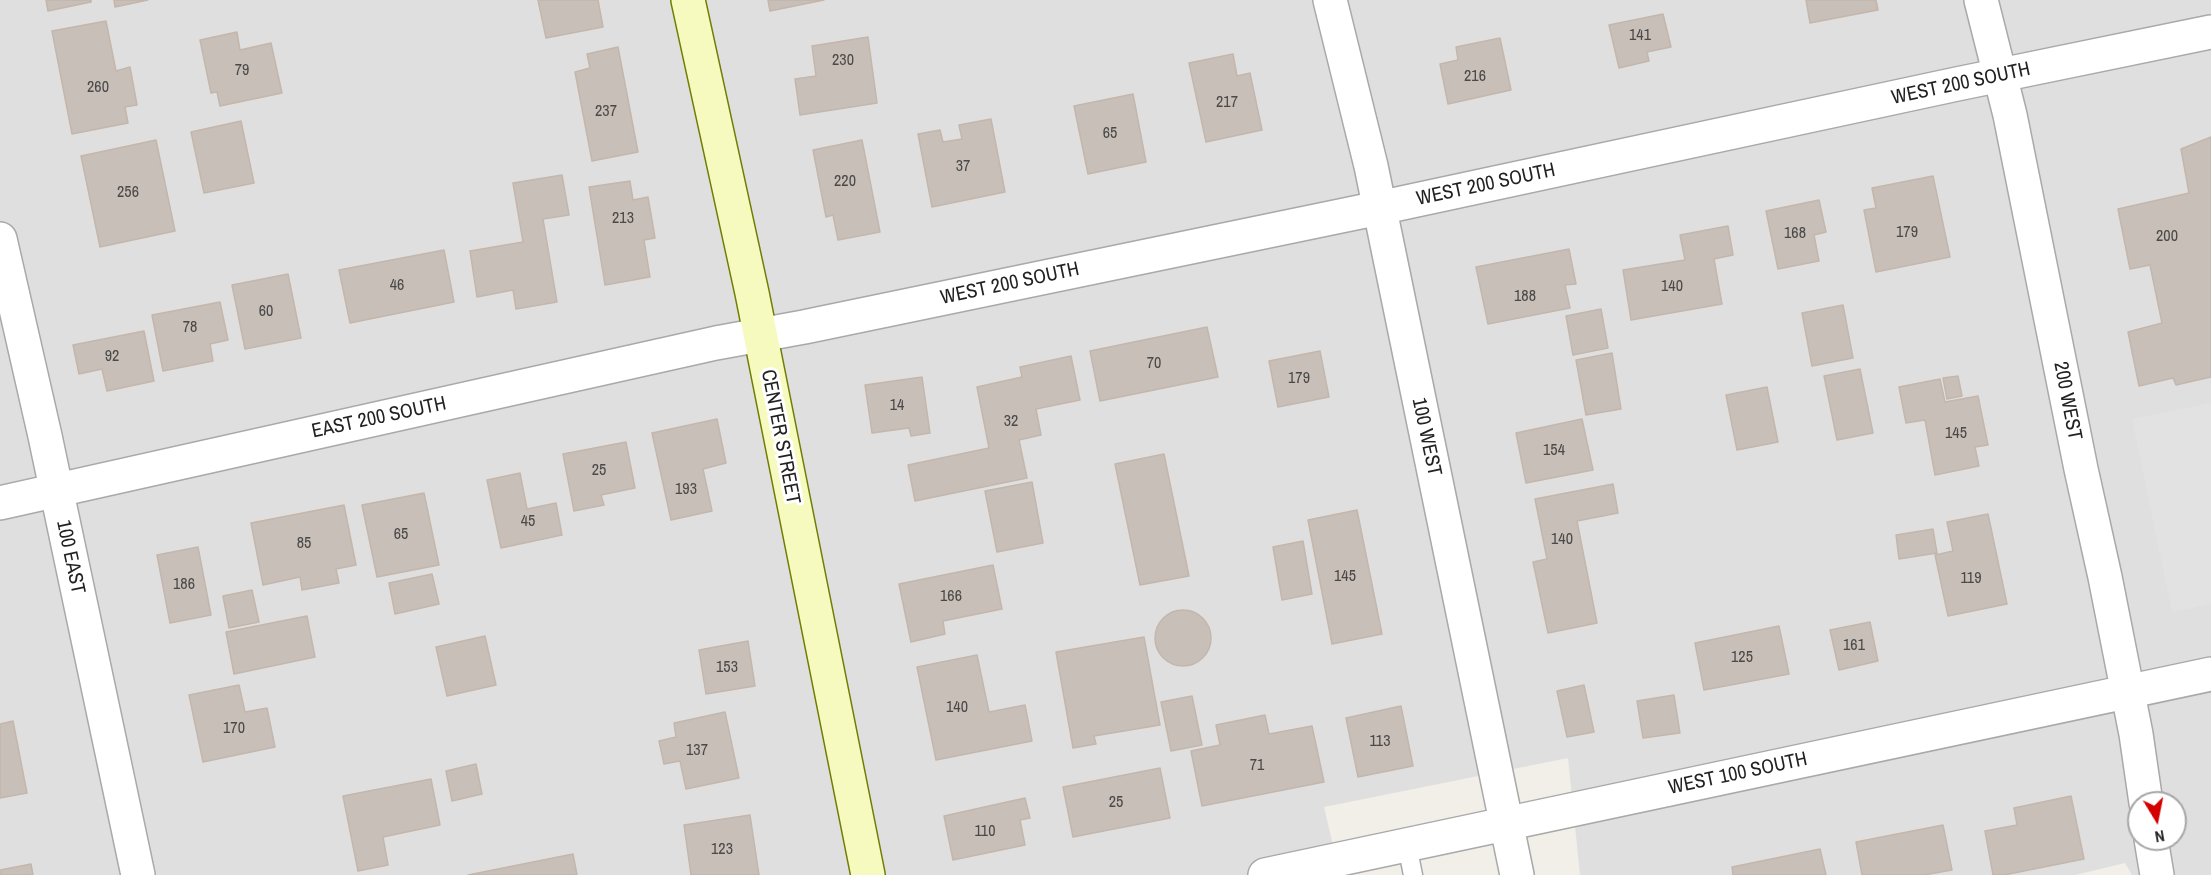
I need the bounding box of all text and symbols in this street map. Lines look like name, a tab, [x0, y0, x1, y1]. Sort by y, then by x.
house number: 141	[1629, 26, 1651, 46]
house number: 230	[832, 51, 854, 71]
street label: WEST 200 SOUTH	[1889, 58, 2033, 110]
house number: 79	[235, 61, 249, 81]
house number: 216	[1464, 67, 1486, 87]
house number: 260	[87, 78, 109, 98]
house number: 217	[1216, 93, 1238, 113]
house number: 237	[595, 102, 617, 122]
house number: 65	[1103, 124, 1117, 144]
house number: 37	[956, 157, 970, 177]
street label: WEST 200 SOUTH	[1414, 159, 1558, 211]
house number: 220	[834, 172, 856, 192]
house number: 256	[117, 183, 139, 203]
house number: 213	[612, 209, 634, 229]
house number: 179	[1896, 223, 1918, 243]
house number: 168	[1784, 224, 1806, 244]
house number: 200	[2156, 227, 2178, 247]
street label: WEST 200 SOUTH	[938, 258, 1082, 310]
house number: 46	[390, 276, 404, 296]
house number: 140	[1661, 277, 1683, 297]
house number: 188	[1514, 287, 1536, 307]
house number: 60	[259, 302, 273, 322]
house number: 78	[183, 318, 197, 338]
house number: 92	[105, 347, 119, 367]
house number: 70	[1147, 354, 1161, 374]
street label: 200 WEST	[2048, 360, 2086, 442]
street label: CENTER STREET	[755, 368, 805, 506]
house number: 179	[1288, 369, 1310, 389]
street label: EAST 200 SOUTH	[310, 392, 448, 444]
house number: 14	[890, 396, 904, 416]
street label: 100 WEST	[1406, 396, 1446, 478]
house number: 32	[1004, 412, 1018, 432]
house number: 145	[1945, 424, 1967, 444]
house number: 154	[1543, 441, 1565, 461]
house number: 25	[592, 461, 606, 481]
house number: 193	[675, 480, 697, 500]
house number: 45	[521, 512, 535, 532]
street label: 100 EAST	[50, 518, 90, 596]
house number: 65	[394, 525, 408, 545]
house number: 140	[1551, 530, 1573, 550]
house number: 85	[297, 534, 311, 554]
house number: 145	[1334, 567, 1356, 587]
house number: 119	[1961, 569, 1981, 589]
house number: 186	[173, 575, 195, 595]
house number: 166	[940, 587, 962, 607]
house number: 161	[1843, 636, 1865, 656]
house number: 125	[1731, 648, 1753, 668]
house number: 153	[716, 658, 738, 678]
house number: 140	[946, 698, 968, 718]
house number: 170	[223, 719, 245, 739]
house number: 113	[1370, 732, 1390, 752]
house number: 137	[686, 741, 708, 761]
street label: WEST 100 SOUTH	[1666, 748, 1810, 800]
house number: 71	[1250, 756, 1264, 776]
north arrow	[2127, 791, 2187, 851]
house number: 25	[1109, 793, 1123, 813]
house number: 110	[975, 822, 995, 842]
text: N	[2153, 825, 2166, 848]
house number: 123	[711, 840, 733, 860]

